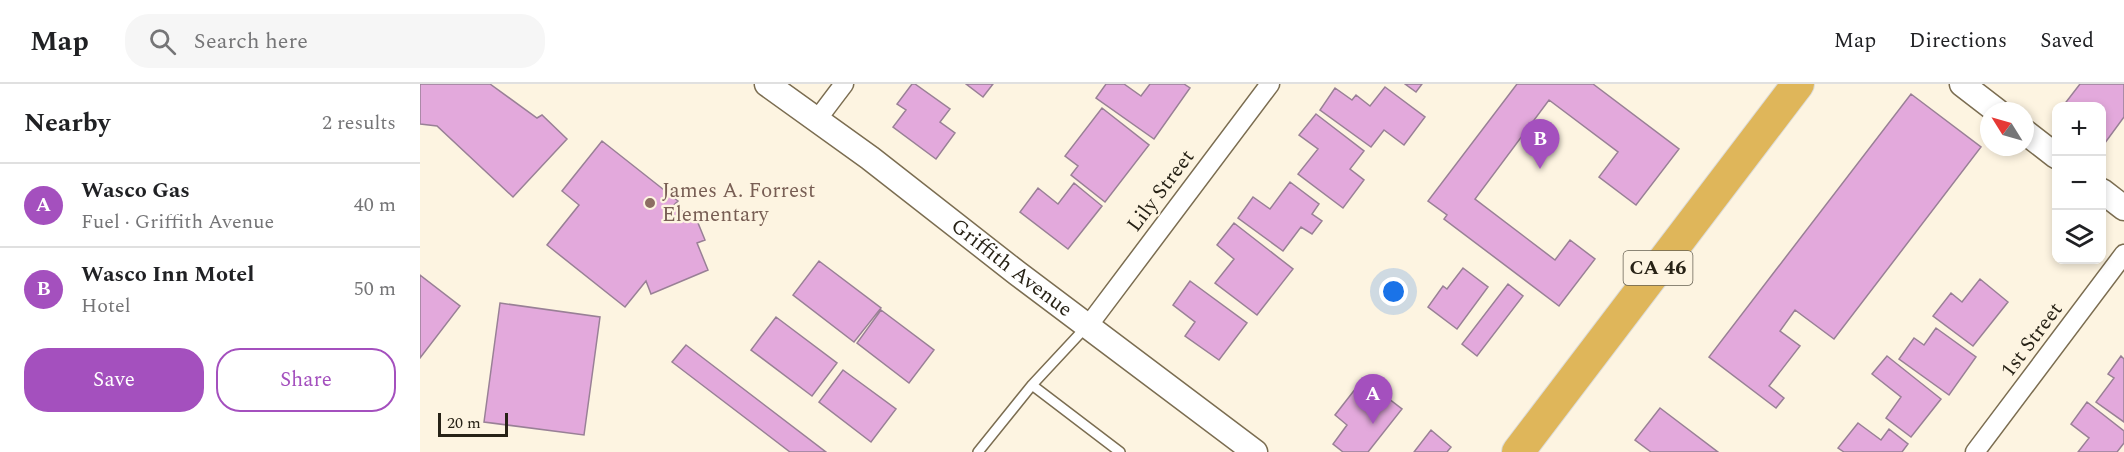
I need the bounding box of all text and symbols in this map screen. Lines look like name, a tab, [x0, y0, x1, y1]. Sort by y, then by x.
search box	[125, 14, 545, 68]
text: Map	[30, 20, 89, 63]
icon: search	[146, 25, 179, 58]
text: Search here	[194, 25, 308, 58]
text: Map	[1834, 25, 1876, 57]
text: Directions	[1909, 25, 2007, 57]
text: Saved	[2040, 25, 2094, 57]
north arrow	[1980, 102, 2034, 156]
map controls	[2052, 102, 2106, 264]
button: +	[2052, 102, 2106, 156]
text: Nearby	[24, 103, 110, 143]
text: 2 results	[322, 108, 396, 138]
pin: B	[1520, 120, 1560, 169]
street label: Lily Street	[1119, 143, 1203, 239]
button: −	[2052, 156, 2106, 210]
text: Wasco Gas	[81, 174, 190, 207]
place label: James A. Forrest Elementary	[662, 175, 815, 231]
text: A	[36, 190, 51, 220]
text: 40 m	[354, 190, 396, 220]
marker: James A. Forrest Elementary	[643, 196, 657, 210]
text: Fuel · Griffith Avenue	[81, 207, 274, 237]
button: layers	[2052, 210, 2106, 264]
street label: Griffith Avenue	[944, 211, 1079, 325]
road number: CA 46	[1624, 251, 1692, 285]
text: Wasco Inn Motel	[81, 258, 254, 291]
text: B	[36, 274, 51, 304]
text: 50 m	[354, 274, 396, 304]
your location	[1379, 277, 1408, 306]
text: Hotel	[81, 291, 131, 321]
street label: 1st Street	[1993, 296, 2071, 384]
button: Save	[24, 348, 204, 412]
button: Share	[216, 348, 396, 412]
pin: A	[1354, 374, 1392, 424]
scale bar	[438, 410, 508, 438]
text: 20 m	[447, 411, 481, 435]

